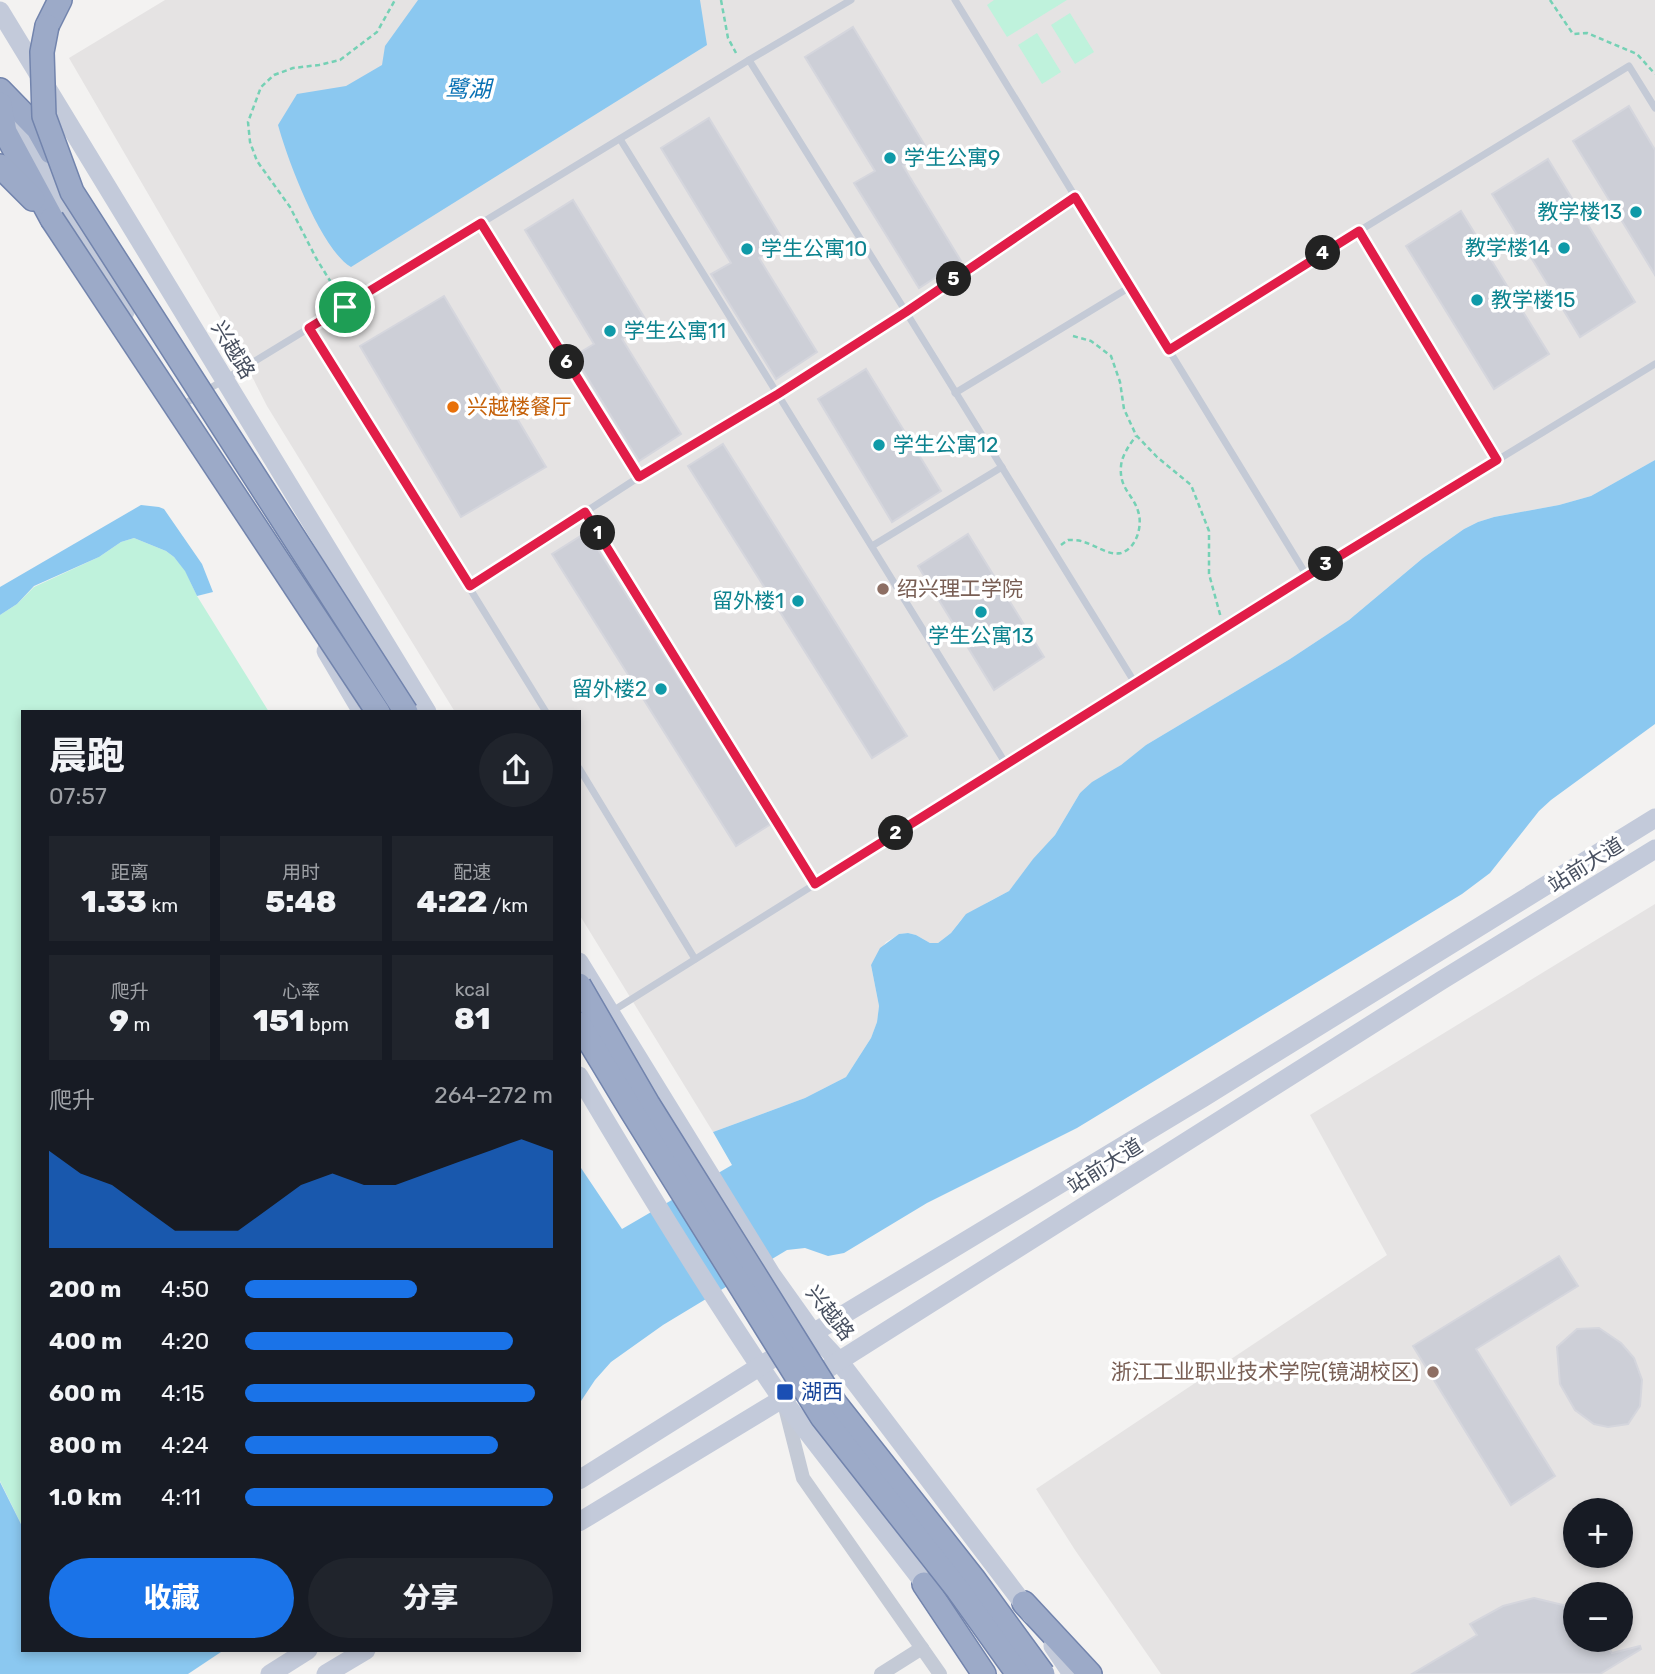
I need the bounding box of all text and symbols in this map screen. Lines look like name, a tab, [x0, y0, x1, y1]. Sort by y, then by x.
water label: 鹭湖	[445, 75, 494, 103]
place label: 学生公寓9	[904, 145, 1000, 170]
marker: 学生公寓9	[882, 150, 898, 166]
place label: 教学楼13	[1537, 199, 1622, 224]
marker: 教学楼13	[1628, 204, 1644, 220]
place label: 教学楼14	[1465, 235, 1550, 260]
place label: 学生公寓10	[761, 236, 867, 261]
pin: 4	[1306, 236, 1340, 270]
marker: 教学楼14	[1556, 240, 1572, 256]
marker: 学生公寓10	[739, 241, 755, 257]
text: 4	[1316, 241, 1329, 264]
pin: 5	[936, 262, 972, 296]
text: 5	[947, 267, 960, 290]
pin	[315, 277, 375, 337]
place label: 教学楼15	[1491, 287, 1575, 312]
icon: arrive	[326, 288, 364, 326]
marker: 教学楼15	[1469, 292, 1485, 308]
street label: 兴越路	[206, 316, 260, 383]
place label: 学生公寓11	[624, 318, 726, 343]
marker: 学生公寓11	[602, 323, 618, 339]
pin: 6	[550, 344, 584, 380]
text: 6	[560, 350, 573, 373]
place label: 兴越楼餐厅	[467, 394, 572, 419]
marker: 兴越楼餐厅	[445, 399, 461, 415]
place label: 学生公寓12	[893, 432, 998, 457]
marker: 学生公寓12	[871, 437, 887, 453]
pin: 1	[580, 516, 616, 550]
text: 1	[593, 521, 602, 544]
pin: 3	[1308, 546, 1344, 582]
text: 3	[1319, 552, 1332, 575]
place label: 绍兴理工学院	[897, 576, 1023, 601]
marker: 绍兴理工学院	[875, 581, 891, 597]
place label: 留外楼1	[712, 588, 784, 613]
marker: 留外楼1	[790, 593, 806, 609]
marker: 学生公寓13	[973, 604, 989, 620]
place label: 学生公寓13	[928, 623, 1034, 648]
place label: 留外楼2	[572, 676, 647, 701]
marker: 留外楼2	[653, 681, 669, 697]
text: 晨跑	[49, 733, 125, 779]
button: share	[479, 733, 553, 807]
text: 07:57	[49, 782, 107, 810]
pin: 2	[878, 816, 914, 850]
text: 2	[889, 821, 902, 844]
street label: 站前大道	[1543, 832, 1628, 897]
text: 距离	[111, 861, 149, 884]
text: 用时	[282, 861, 320, 884]
text: 配速	[453, 861, 491, 884]
text: 1.33	[81, 884, 147, 920]
text: 5:48	[265, 884, 337, 920]
text: 4:22	[417, 884, 488, 920]
text: km	[147, 894, 178, 917]
text: /km	[488, 894, 528, 917]
text: kcal	[455, 978, 490, 1001]
text: 爬升	[111, 980, 149, 1003]
text: 心率	[282, 980, 320, 1003]
text: 81	[454, 1001, 491, 1037]
text: 9	[109, 1003, 129, 1039]
text: 151	[253, 1003, 305, 1039]
text: m	[129, 1013, 150, 1036]
text: bpm	[305, 1013, 349, 1036]
text: 264–272 m	[434, 1081, 553, 1109]
text: 爬升	[49, 1086, 95, 1114]
street label: 站前大道	[1062, 1133, 1147, 1198]
text: 200 m	[49, 1275, 121, 1303]
text: 4:50	[161, 1275, 209, 1303]
street label: 兴越路	[801, 1280, 860, 1345]
text: 400 m	[49, 1327, 122, 1355]
text: 4:20	[161, 1327, 209, 1355]
place label: 浙江工业职业技术学院(镜湖校区)	[1111, 1359, 1419, 1384]
marker: 浙江工业职业技术学院(镜湖校区)	[1425, 1364, 1441, 1380]
text: 600 m	[49, 1379, 121, 1407]
text: 4:15	[161, 1379, 205, 1407]
place label: 湖西	[801, 1379, 843, 1404]
marker: 湖西	[775, 1382, 795, 1402]
text: 800 m	[49, 1431, 122, 1459]
text: 4:24	[161, 1431, 209, 1459]
text: 1.0 km	[49, 1483, 122, 1511]
text: 4:11	[161, 1483, 201, 1511]
map controls	[1563, 1498, 1633, 1652]
button: +	[1563, 1498, 1633, 1568]
button: 收藏	[49, 1558, 294, 1638]
button: 分享	[308, 1558, 553, 1638]
button: −	[1563, 1582, 1633, 1652]

